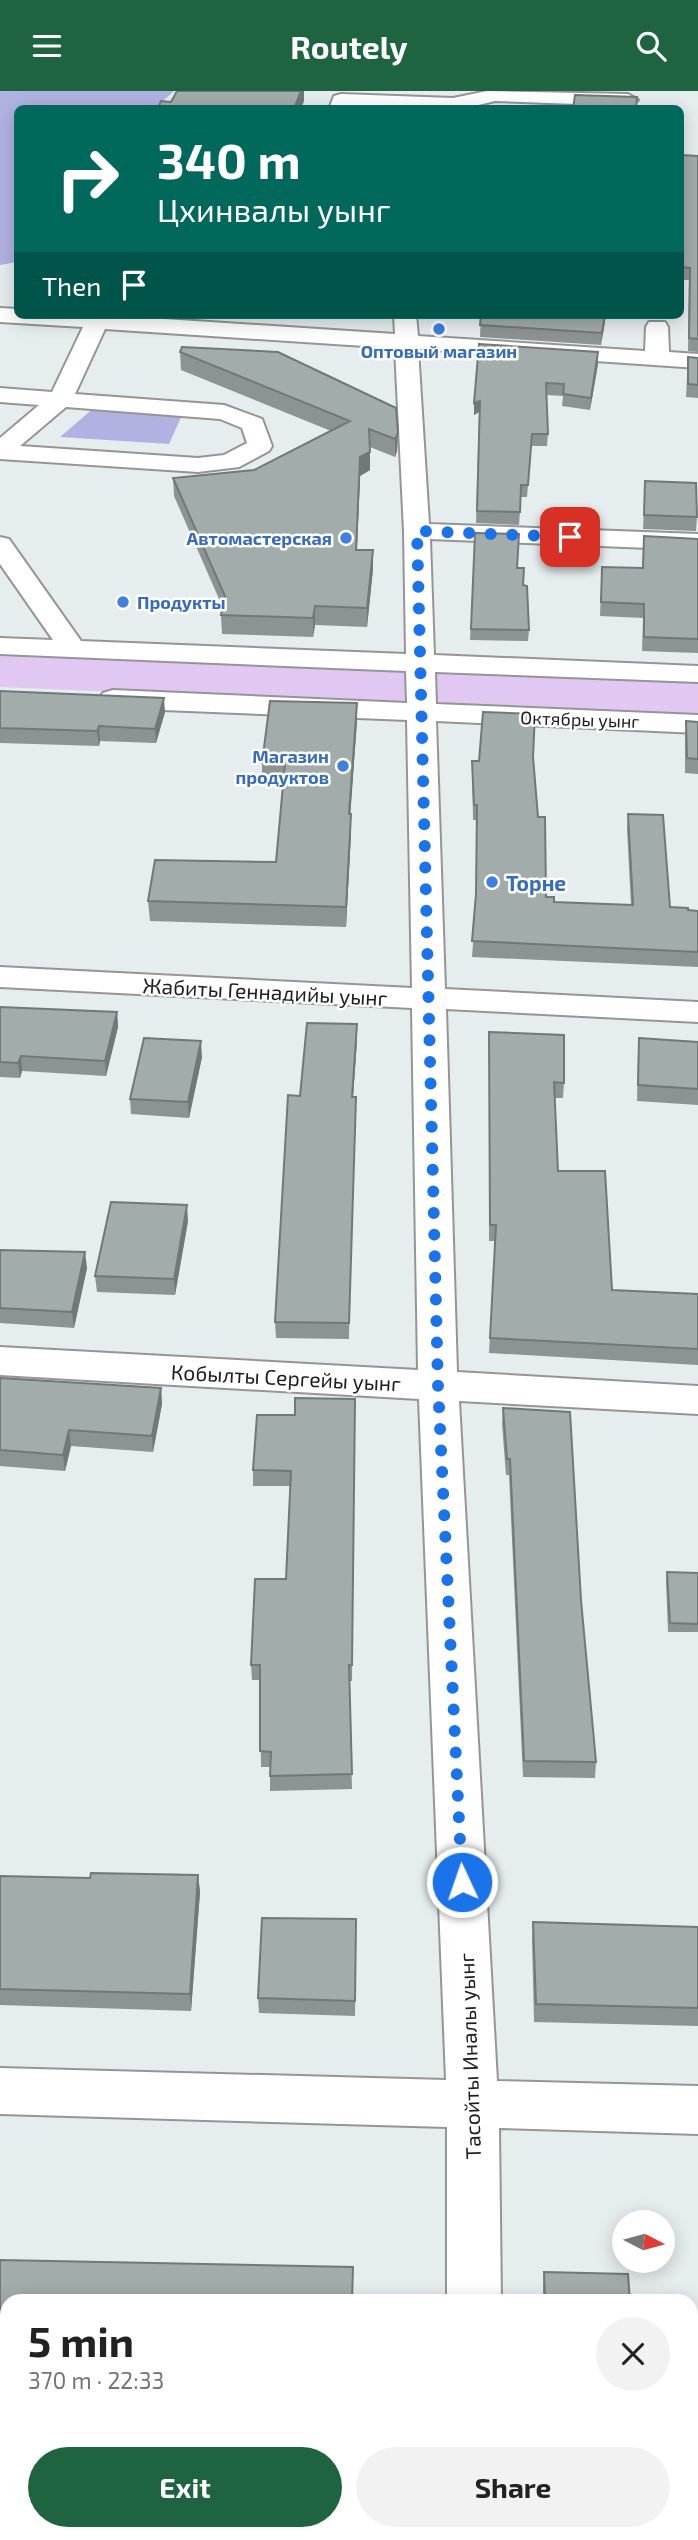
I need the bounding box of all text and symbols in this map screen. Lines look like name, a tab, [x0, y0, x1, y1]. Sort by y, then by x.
icon: menu	[28, 27, 66, 65]
text: Routely	[290, 27, 408, 65]
icon: search	[632, 27, 670, 65]
text: 340 m	[157, 130, 301, 189]
icon: right	[42, 133, 133, 224]
text: Цхинвалы уынг	[157, 190, 391, 228]
icon: arrive	[115, 266, 153, 304]
text: Then	[42, 270, 101, 301]
marker: Оптовый магазин	[431, 321, 447, 337]
place label: Оптовый магазин	[361, 340, 517, 362]
pin	[540, 507, 600, 567]
icon: arrive	[551, 518, 589, 556]
place label: Автомастерская	[186, 527, 332, 549]
marker: Автомастерская	[338, 530, 354, 546]
place label: Продукты	[137, 591, 226, 613]
marker: Продукты	[115, 594, 131, 610]
street label: Октябры уынг	[520, 706, 640, 732]
place label: Магазин продуктов	[235, 745, 329, 788]
marker: Магазин продуктов	[335, 758, 351, 774]
place label: Торне	[506, 870, 566, 895]
marker: Торне	[484, 874, 500, 890]
street label: Жабиты Геннадийы уынг	[142, 972, 388, 1011]
street label: Кобылты Сергейы уынг	[170, 1358, 402, 1397]
position arrow	[425, 1845, 499, 1919]
street label: Тасойты Иналы уынг	[453, 1952, 486, 2160]
north arrow	[612, 2210, 676, 2273]
map controls	[612, 2210, 675, 2273]
text: 5 min	[28, 2315, 134, 2365]
button: close	[596, 2317, 670, 2391]
text: 370 m · 22:33	[28, 2366, 164, 2394]
button: Exit	[28, 2447, 342, 2527]
button: Share	[356, 2447, 670, 2527]

